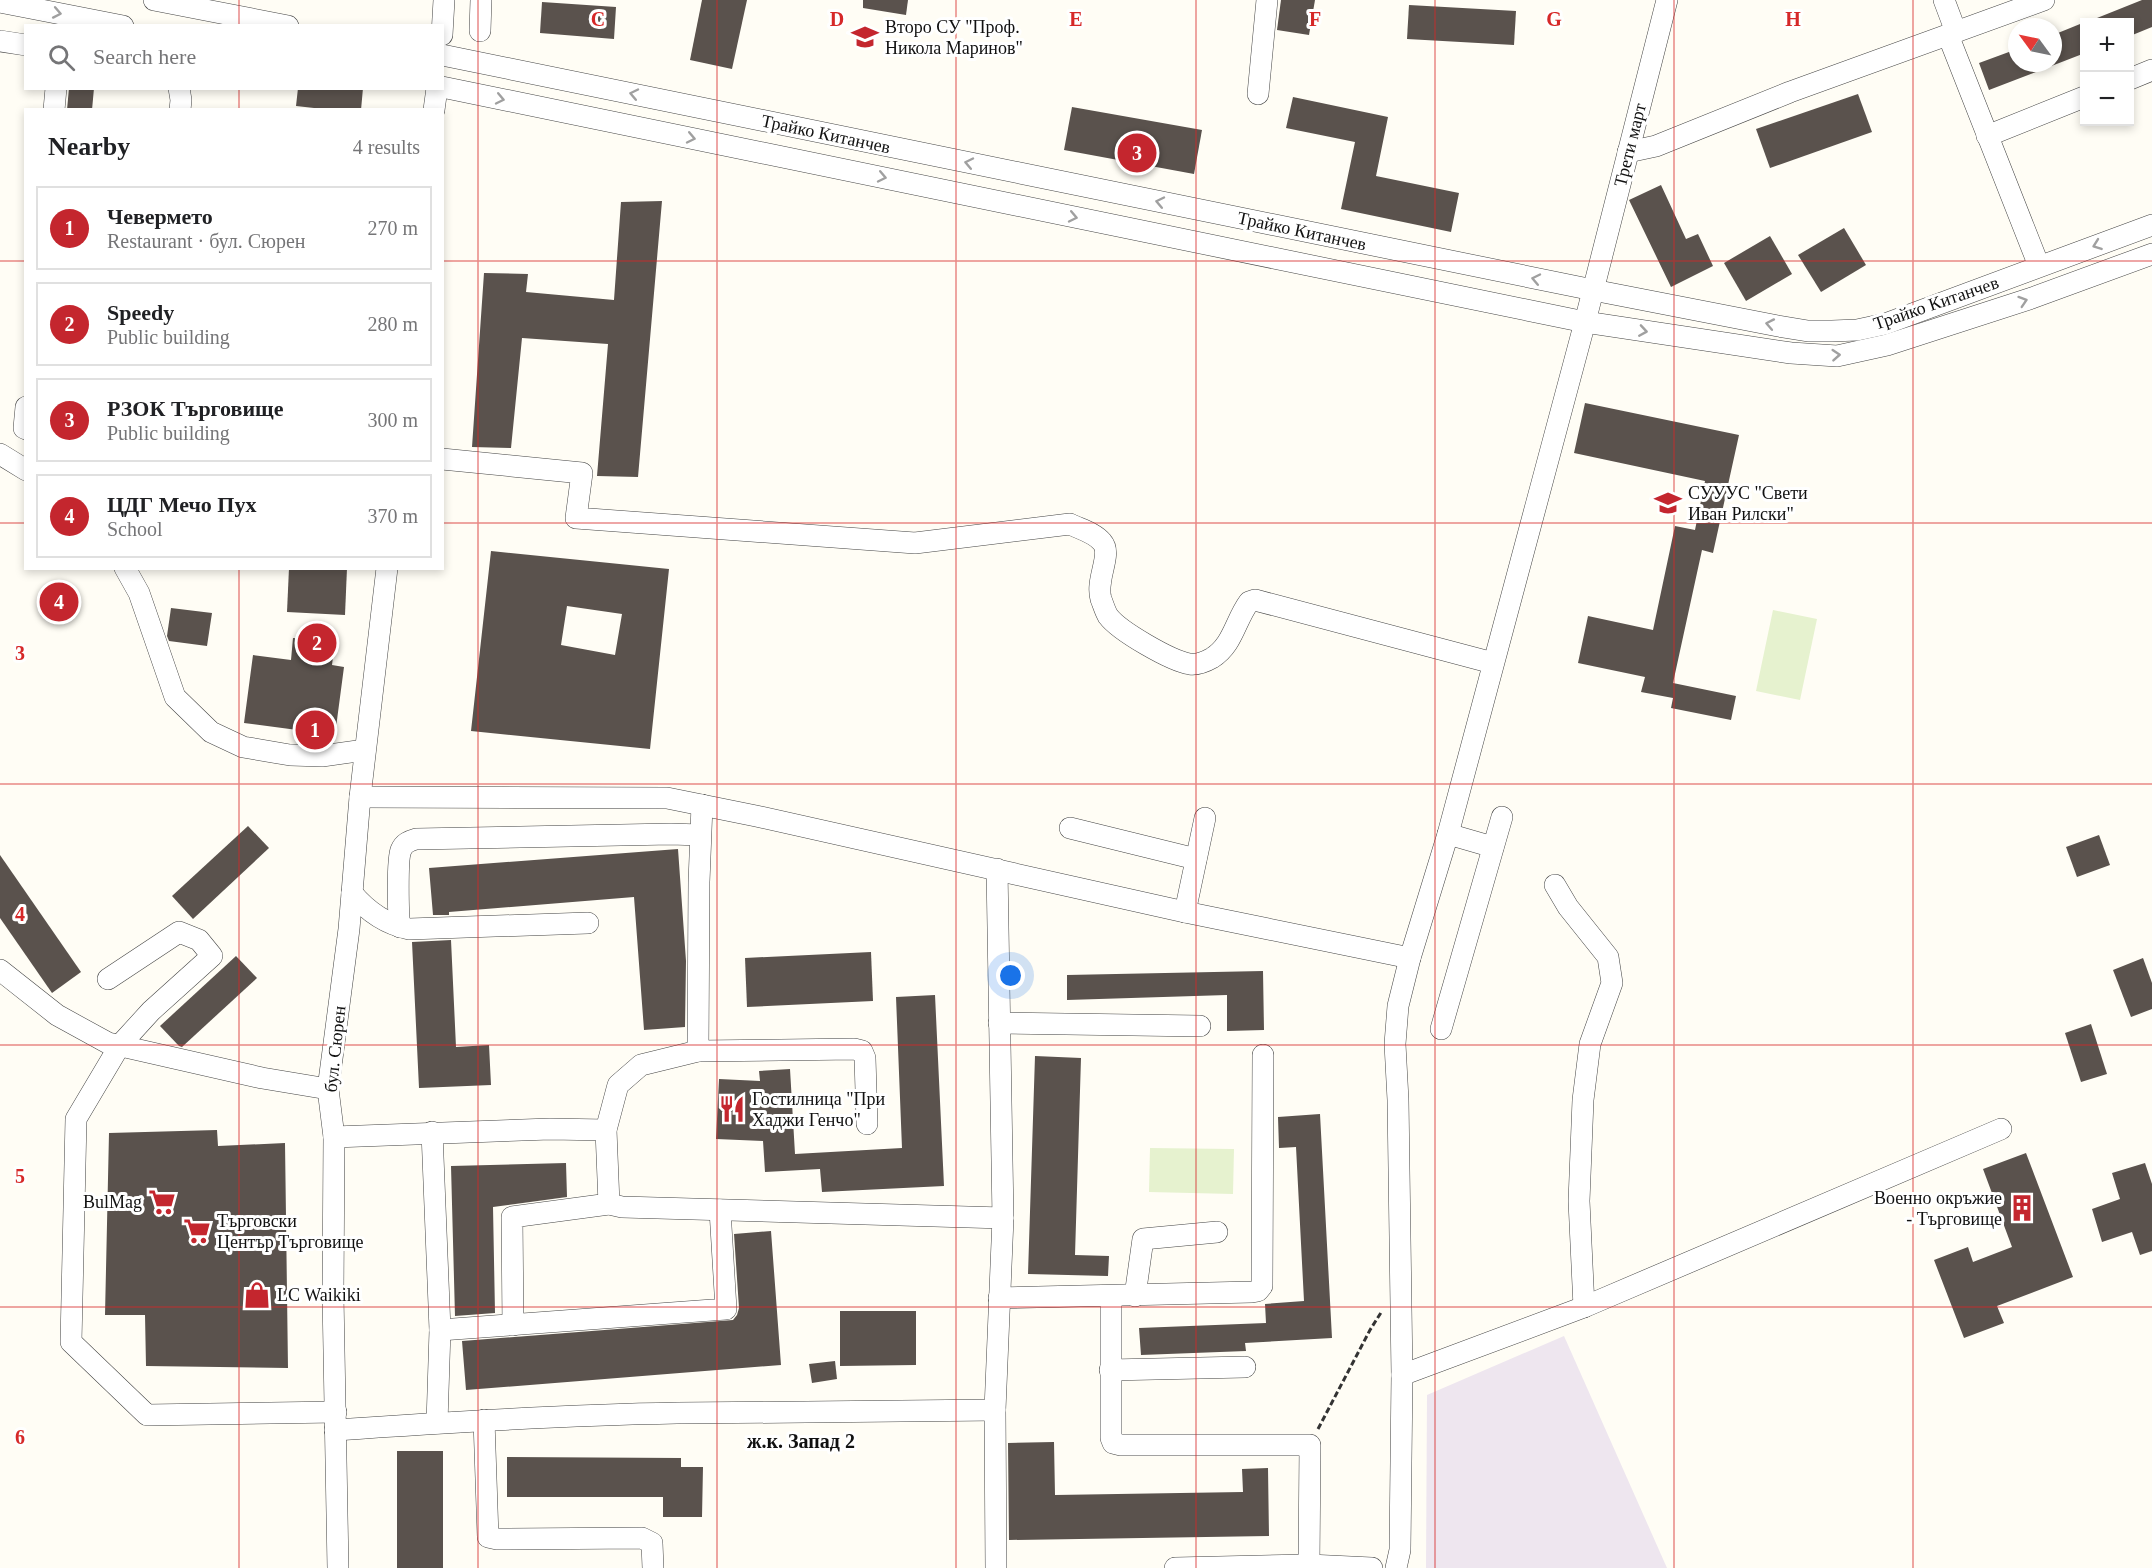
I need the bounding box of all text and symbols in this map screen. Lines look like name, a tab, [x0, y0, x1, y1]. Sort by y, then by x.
one-way arrow	[52, 6, 62, 19]
text: C	[591, 8, 605, 30]
text: D	[830, 8, 844, 30]
text: E	[1069, 8, 1083, 30]
text: F	[1309, 8, 1321, 30]
text: G	[1546, 8, 1562, 30]
text: H	[1785, 8, 1801, 30]
place label: Второ СУ "Проф. Никола Маринов"	[885, 17, 1023, 58]
north arrow	[2008, 18, 2062, 72]
map controls	[2080, 18, 2134, 126]
button: +	[2080, 18, 2134, 72]
school or university icon: Второ СУ "Проф. Никола Маринов"	[850, 22, 880, 52]
search box	[24, 24, 444, 90]
icon: search	[45, 41, 78, 74]
text: Search here	[93, 44, 196, 69]
button: −	[2080, 72, 2134, 126]
one-way arrow	[629, 88, 639, 101]
one-way arrow	[495, 92, 505, 105]
street label: Трети март	[1610, 101, 1650, 189]
street label: Трайко Китанчев	[760, 111, 892, 157]
pin: 3	[1118, 130, 1156, 176]
one-way arrow	[686, 131, 696, 144]
text: Nearby	[48, 132, 130, 161]
text: 4 results	[353, 136, 420, 158]
one-way arrow	[964, 157, 974, 170]
one-way arrow	[877, 170, 887, 183]
one-way arrow	[1155, 196, 1165, 209]
text: Чевермето	[107, 204, 213, 229]
street label: Трайко Китанчев	[1236, 208, 1368, 254]
one-way arrow	[1068, 209, 1078, 222]
text: 1	[65, 217, 75, 239]
text: 270 m	[367, 217, 418, 239]
text: Restaurant · бул. Сюрен	[107, 230, 306, 252]
one-way arrow	[2092, 237, 2103, 250]
street label: Трайко Китанчев	[1871, 272, 2001, 334]
one-way arrow	[1531, 273, 1541, 286]
one-way arrow	[2017, 295, 2028, 308]
text: Speedy	[107, 300, 174, 325]
text: 2	[65, 313, 75, 335]
text: 280 m	[367, 313, 418, 335]
one-way arrow	[1766, 318, 1776, 331]
one-way arrow	[1639, 324, 1648, 336]
text: Public building	[107, 326, 230, 348]
one-way arrow	[1832, 349, 1841, 362]
text: РЗОК Търговище	[107, 396, 283, 421]
text: 3	[65, 409, 75, 431]
text: 300 m	[367, 409, 418, 431]
text: Public building	[107, 422, 230, 444]
place label: СУУУС "Свети Иван Рилски"	[1688, 483, 1808, 524]
school or university icon: СУУУС "Свети Иван Рилски"	[1653, 488, 1683, 518]
text: ЦДГ Мечо Пух	[107, 492, 256, 517]
text: 4	[65, 505, 75, 527]
text: 370 m	[367, 505, 418, 527]
text: School	[107, 518, 163, 540]
pin: 4	[40, 580, 78, 624]
pin: 2	[298, 620, 336, 666]
text: 3	[15, 642, 25, 664]
pin: 1	[296, 708, 334, 752]
text: 4	[15, 903, 25, 925]
your location	[996, 961, 1025, 990]
street label: бул. Сюрен	[321, 1004, 350, 1093]
place label: Гостилница "При Хаджи Генчо"	[752, 1089, 885, 1130]
restaurant icon: Гостилница "При Хаджи Генчо"	[717, 1094, 747, 1124]
text: 5	[15, 1165, 25, 1187]
supermarket icon: BulMag	[147, 1187, 177, 1217]
place label: Военно окръжие - Търговище	[1874, 1188, 2002, 1229]
place label: BulMag	[83, 1192, 142, 1212]
building icon: Военно окръжие - Търговище	[2007, 1193, 2037, 1223]
place label: Търговски Център Търговище	[217, 1211, 364, 1252]
supermarket icon: Търговски Център Търговище	[182, 1216, 212, 1246]
shop icon: LC Waikiki	[242, 1280, 272, 1310]
place label: LC Waikiki	[277, 1285, 361, 1305]
text: 6	[15, 1426, 25, 1448]
district label: ж.к. Запад 2	[747, 1430, 855, 1452]

